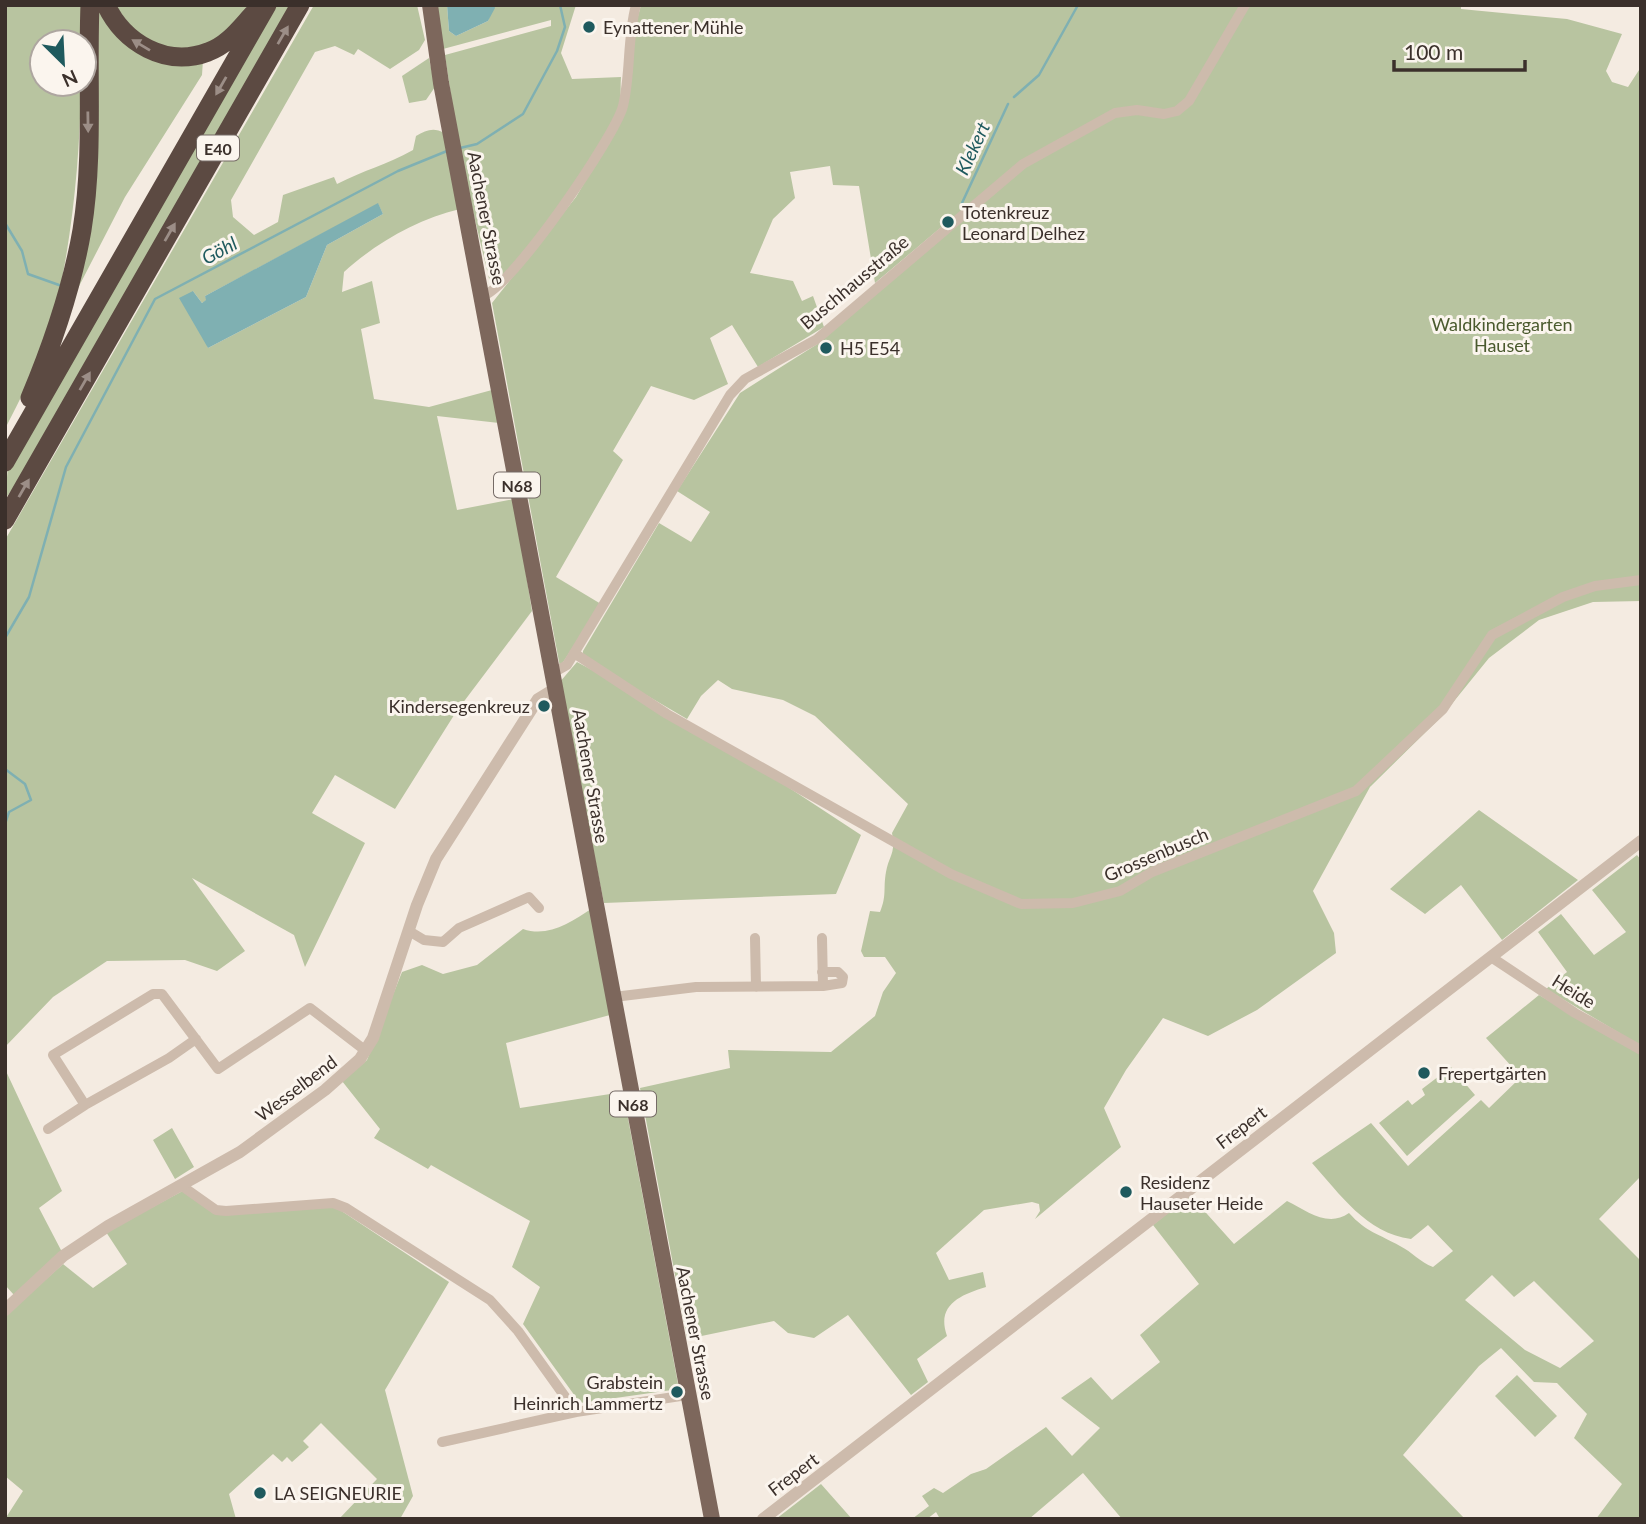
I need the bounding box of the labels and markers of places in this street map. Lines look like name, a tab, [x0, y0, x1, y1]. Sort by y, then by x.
place label: Eynattener Mühle	[603, 16, 744, 38]
marker: Eynattener Mühle	[581, 19, 597, 35]
place label: Totenkreuz Leonard Delhez	[962, 201, 1085, 244]
marker: Totenkreuz Leonard Delhez	[940, 214, 956, 230]
place label: H5 E54	[840, 337, 900, 359]
marker: H5 E54	[818, 340, 834, 356]
place label: Kindersegenkreuz	[389, 695, 530, 717]
marker: Kindersegenkreuz	[536, 698, 552, 714]
place label: Frepertgärten	[1438, 1062, 1547, 1084]
marker: Frepertgärten	[1416, 1065, 1432, 1081]
place label: Residenz Hauseter Heide	[1140, 1171, 1263, 1214]
marker: Residenz Hauseter Heide	[1118, 1184, 1134, 1200]
place label: Grabstein Heinrich Lammertz	[513, 1371, 663, 1414]
marker: Grabstein Heinrich Lammertz	[669, 1384, 685, 1400]
place label: LA SEIGNEURIE	[274, 1482, 402, 1504]
marker: LA SEIGNEURIE	[252, 1485, 268, 1501]

